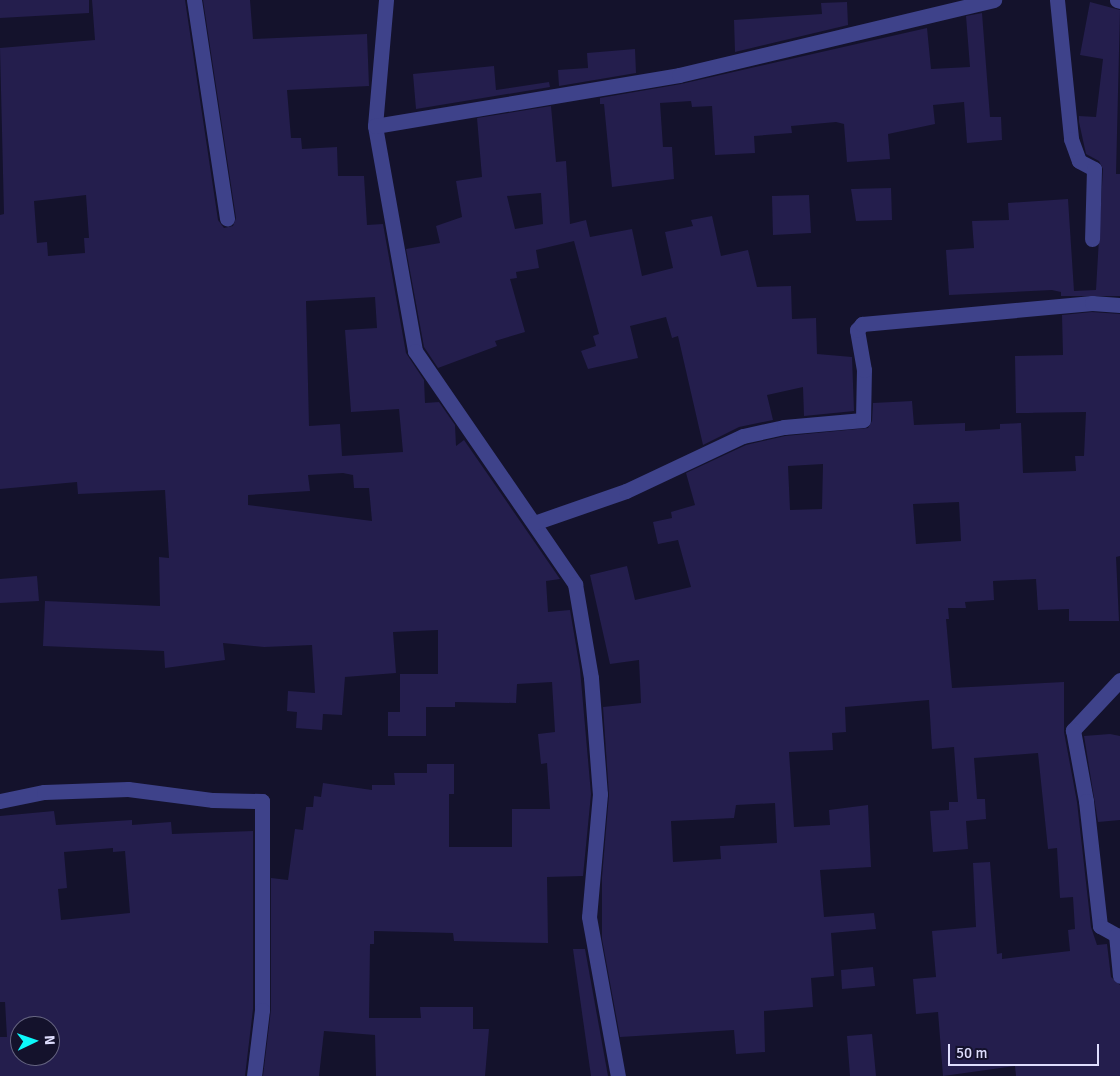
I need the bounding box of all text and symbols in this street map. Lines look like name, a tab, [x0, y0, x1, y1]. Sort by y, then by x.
north arrow	[10, 1016, 60, 1066]
scale bar	[950, 1034, 1101, 1066]
text: N	[41, 1035, 58, 1046]
text: 50 m	[956, 1044, 987, 1062]

